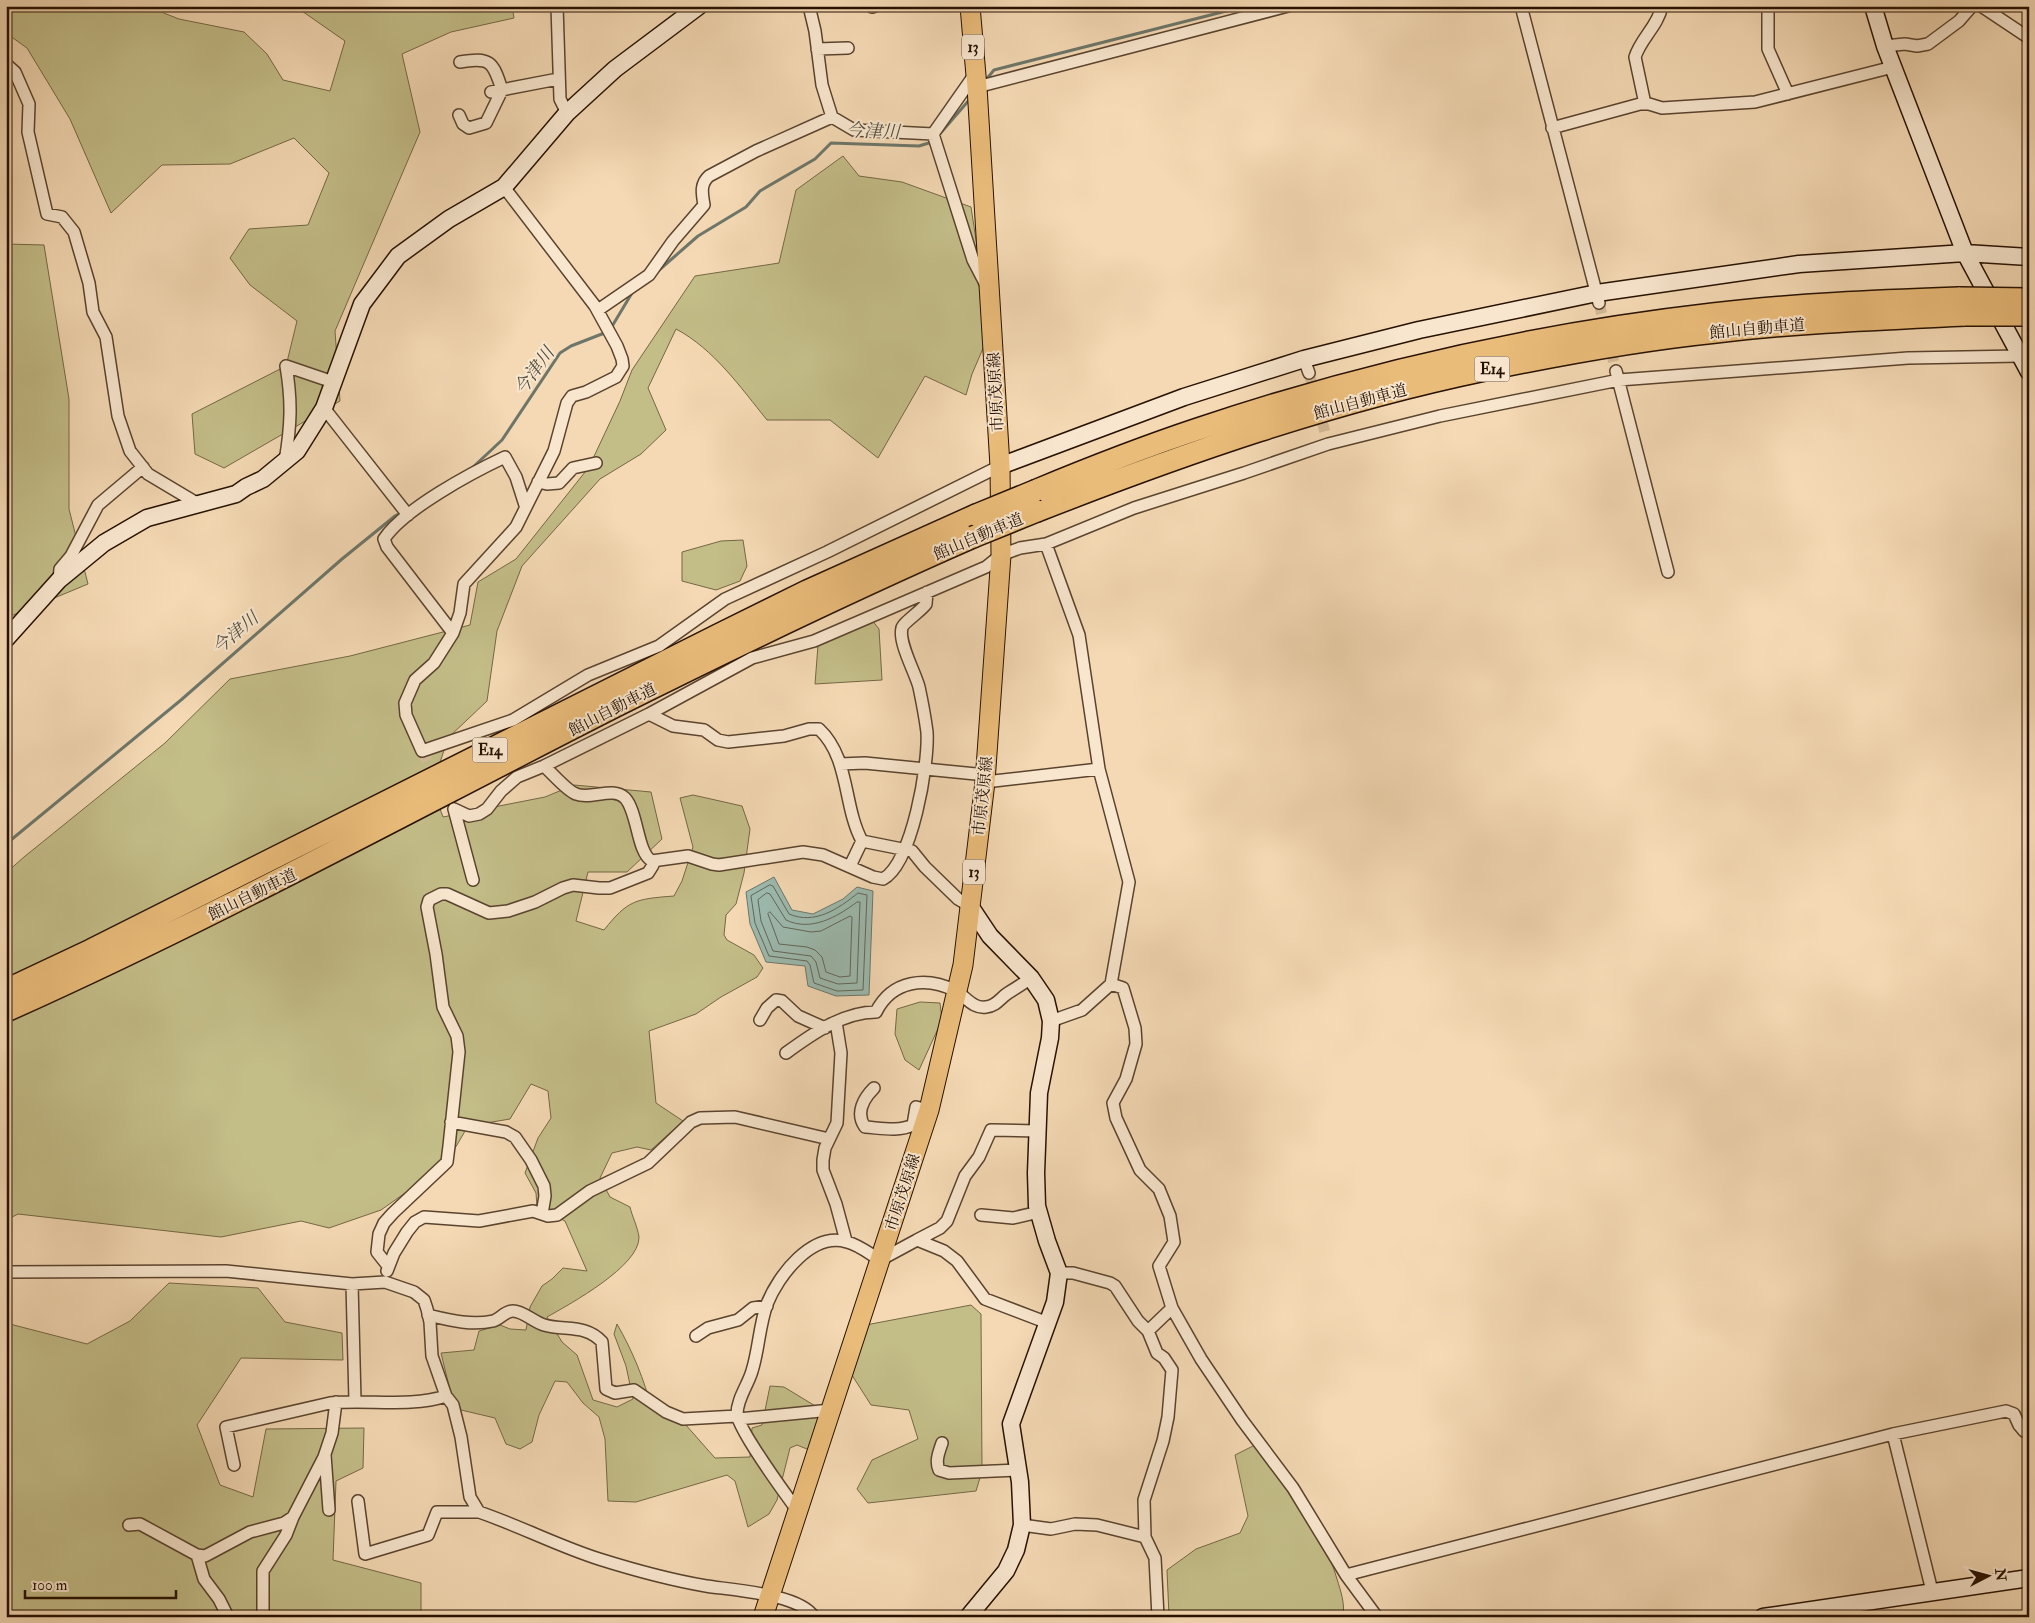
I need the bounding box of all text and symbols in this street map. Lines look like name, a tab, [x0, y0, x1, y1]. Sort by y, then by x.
road number: 13	[962, 34, 984, 60]
water label: 今津川	[846, 119, 902, 144]
street label: 館山自動車道	[1708, 315, 1806, 343]
water label: 今津川	[509, 341, 561, 400]
street label: 市原茂原線	[984, 351, 1008, 432]
road number: E14	[1474, 356, 1510, 382]
street label: 館山自動車道	[1311, 380, 1409, 424]
street label: 館山自動車道	[930, 509, 1026, 565]
water label: 今津川	[207, 606, 265, 660]
street label: 館山自動車道	[565, 679, 660, 741]
road number: E14	[472, 738, 508, 762]
street label: 市原茂原線	[969, 755, 997, 837]
road number: 13	[963, 860, 985, 884]
street label: 館山自動車道	[205, 865, 300, 925]
street label: 市原茂原線	[881, 1151, 925, 1233]
north arrow	[1962, 1550, 2012, 1600]
text: N	[1991, 1567, 2010, 1582]
scale bar	[25, 1568, 176, 1600]
text: 100 m	[32, 1576, 68, 1595]

